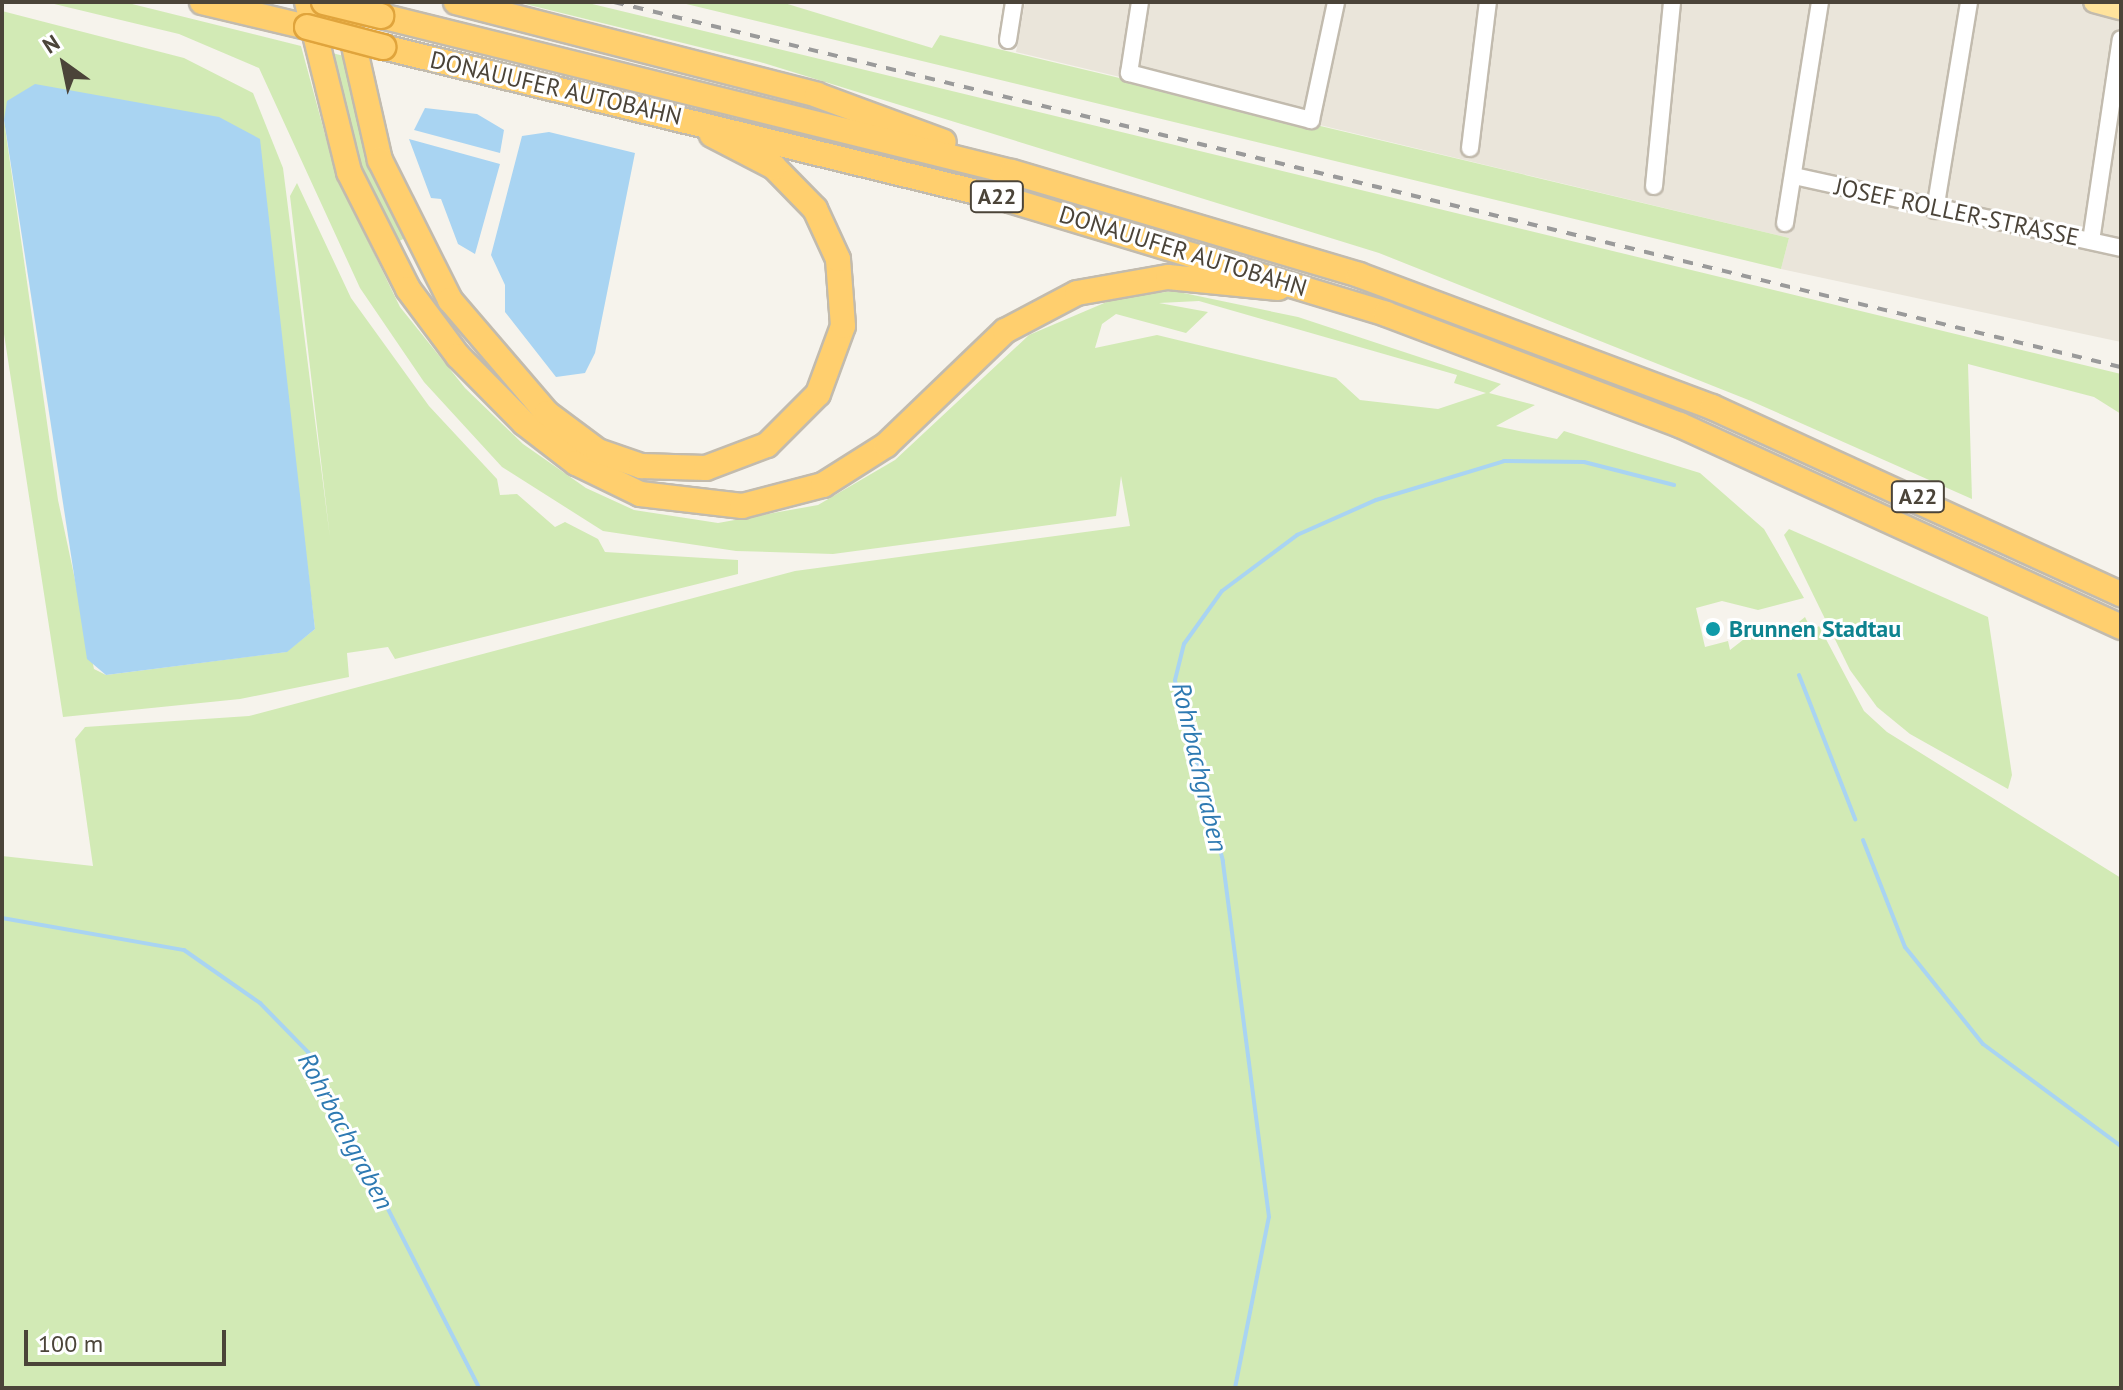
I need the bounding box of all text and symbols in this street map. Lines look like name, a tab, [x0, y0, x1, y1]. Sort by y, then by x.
north arrow	[24, 24, 104, 104]
text: N	[37, 28, 65, 60]
street label: DONAUUFER AUTOBAHN	[427, 45, 685, 131]
street label: JOSEF ROLLER-STRASSE	[1832, 172, 2082, 252]
road number: A22	[969, 179, 1025, 215]
street label: DONAUUFER AUTOBAHN	[1055, 199, 1311, 303]
road number: A22	[1890, 479, 1946, 515]
place label: Brunnen Stadtau	[1729, 615, 1901, 643]
marker: Brunnen Stadtau	[1704, 620, 1722, 638]
water label: Rohrbachgraben	[1165, 679, 1235, 855]
water label: Rohrbachgraben	[292, 1047, 400, 1215]
scale bar	[28, 1314, 230, 1364]
text: 100 m	[38, 1328, 103, 1359]

